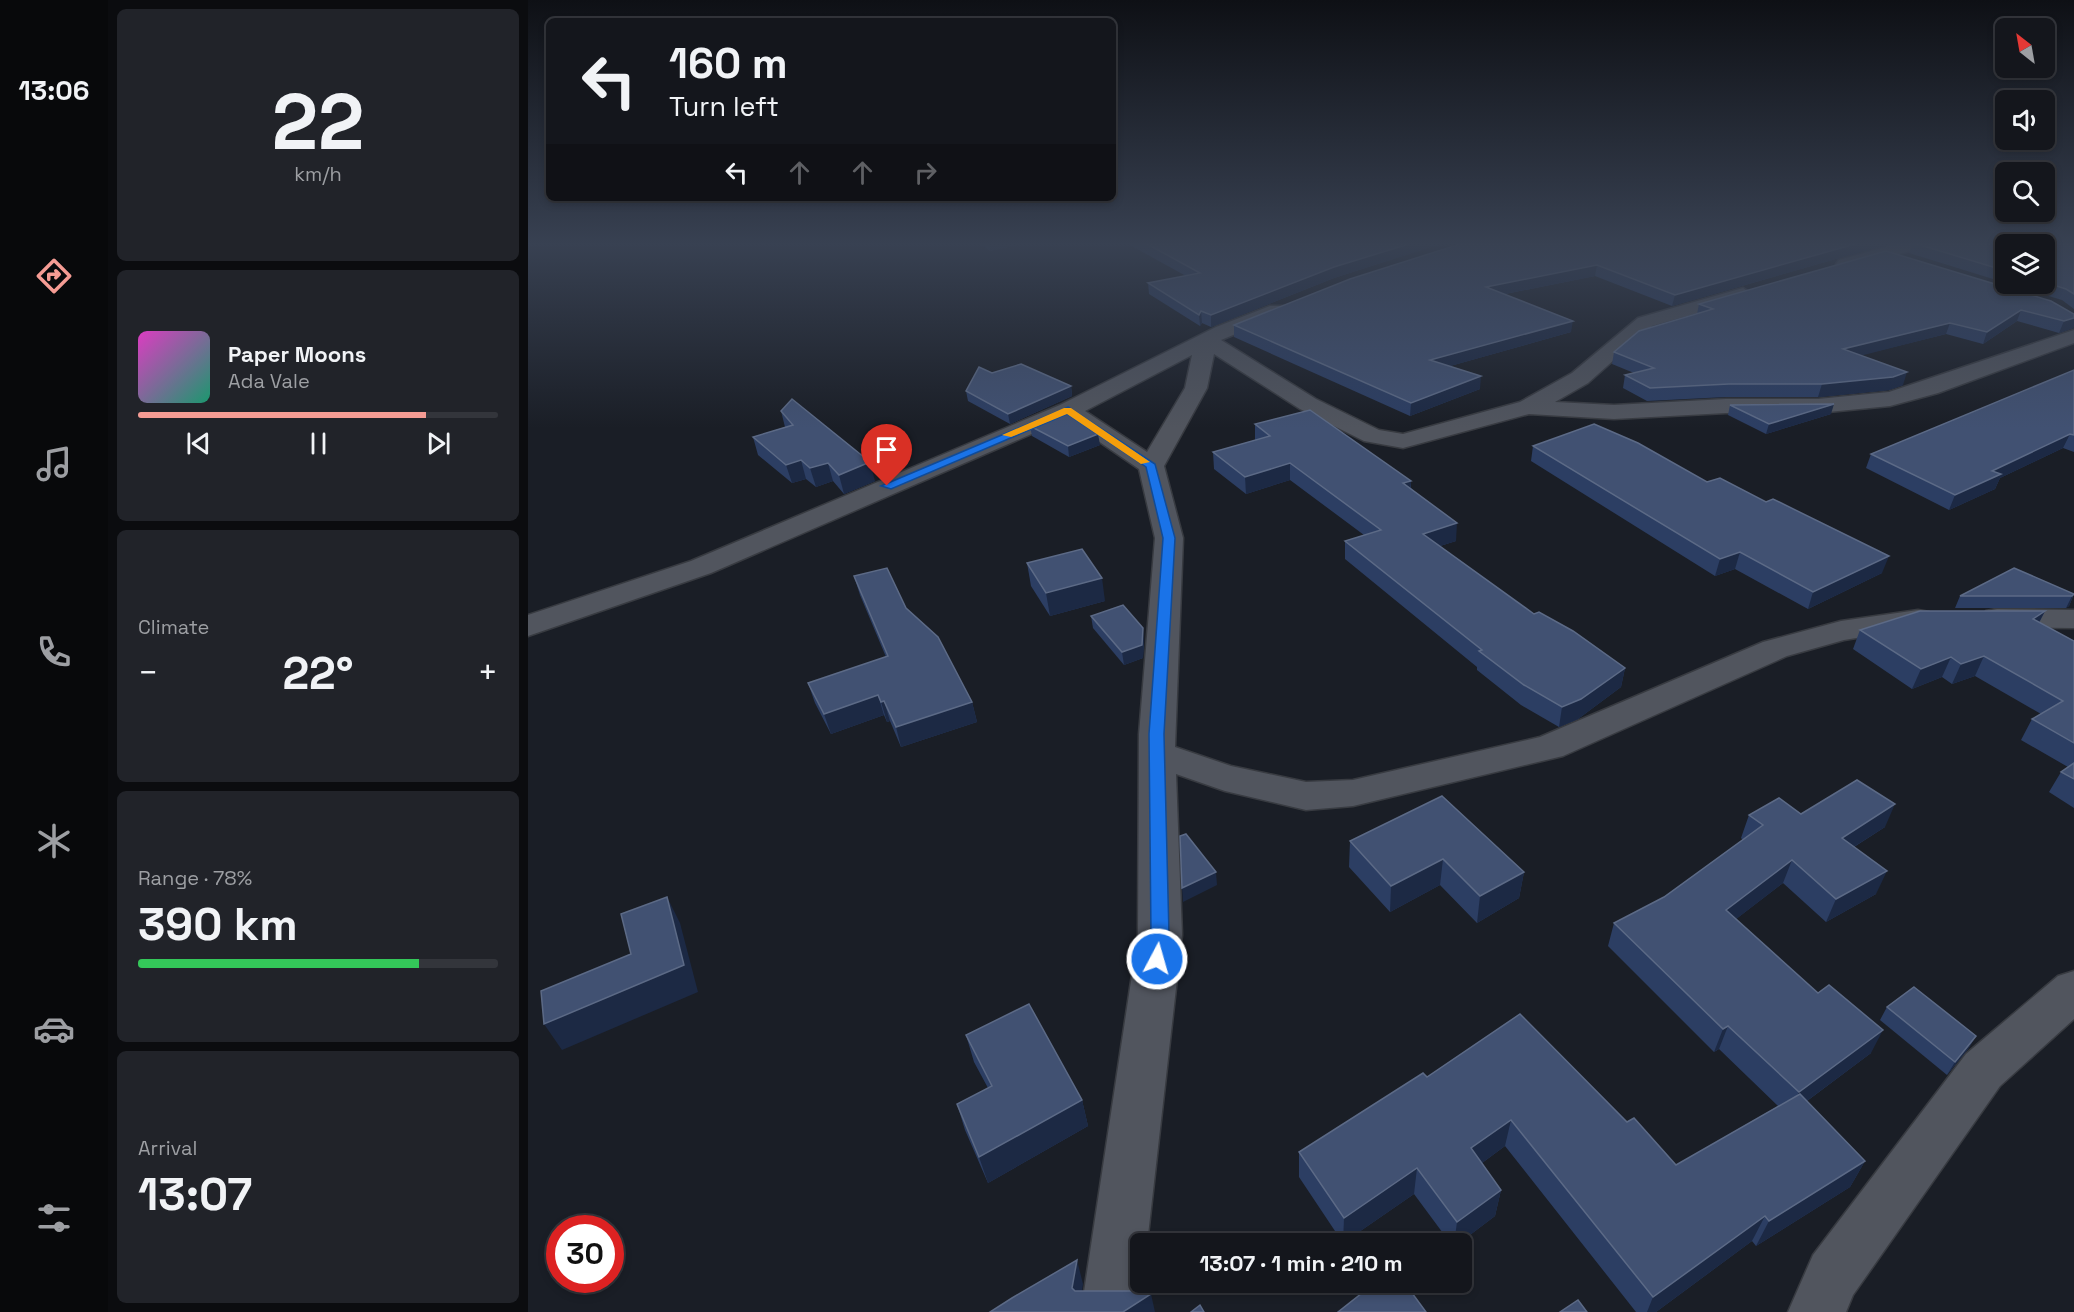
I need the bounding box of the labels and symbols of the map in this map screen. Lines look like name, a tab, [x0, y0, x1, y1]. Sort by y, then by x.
north arrow	[1995, 18, 2055, 78]
pin	[861, 424, 912, 486]
position arrow	[1125, 927, 1189, 991]
speed limit sign: 30	[546, 1215, 624, 1293]

